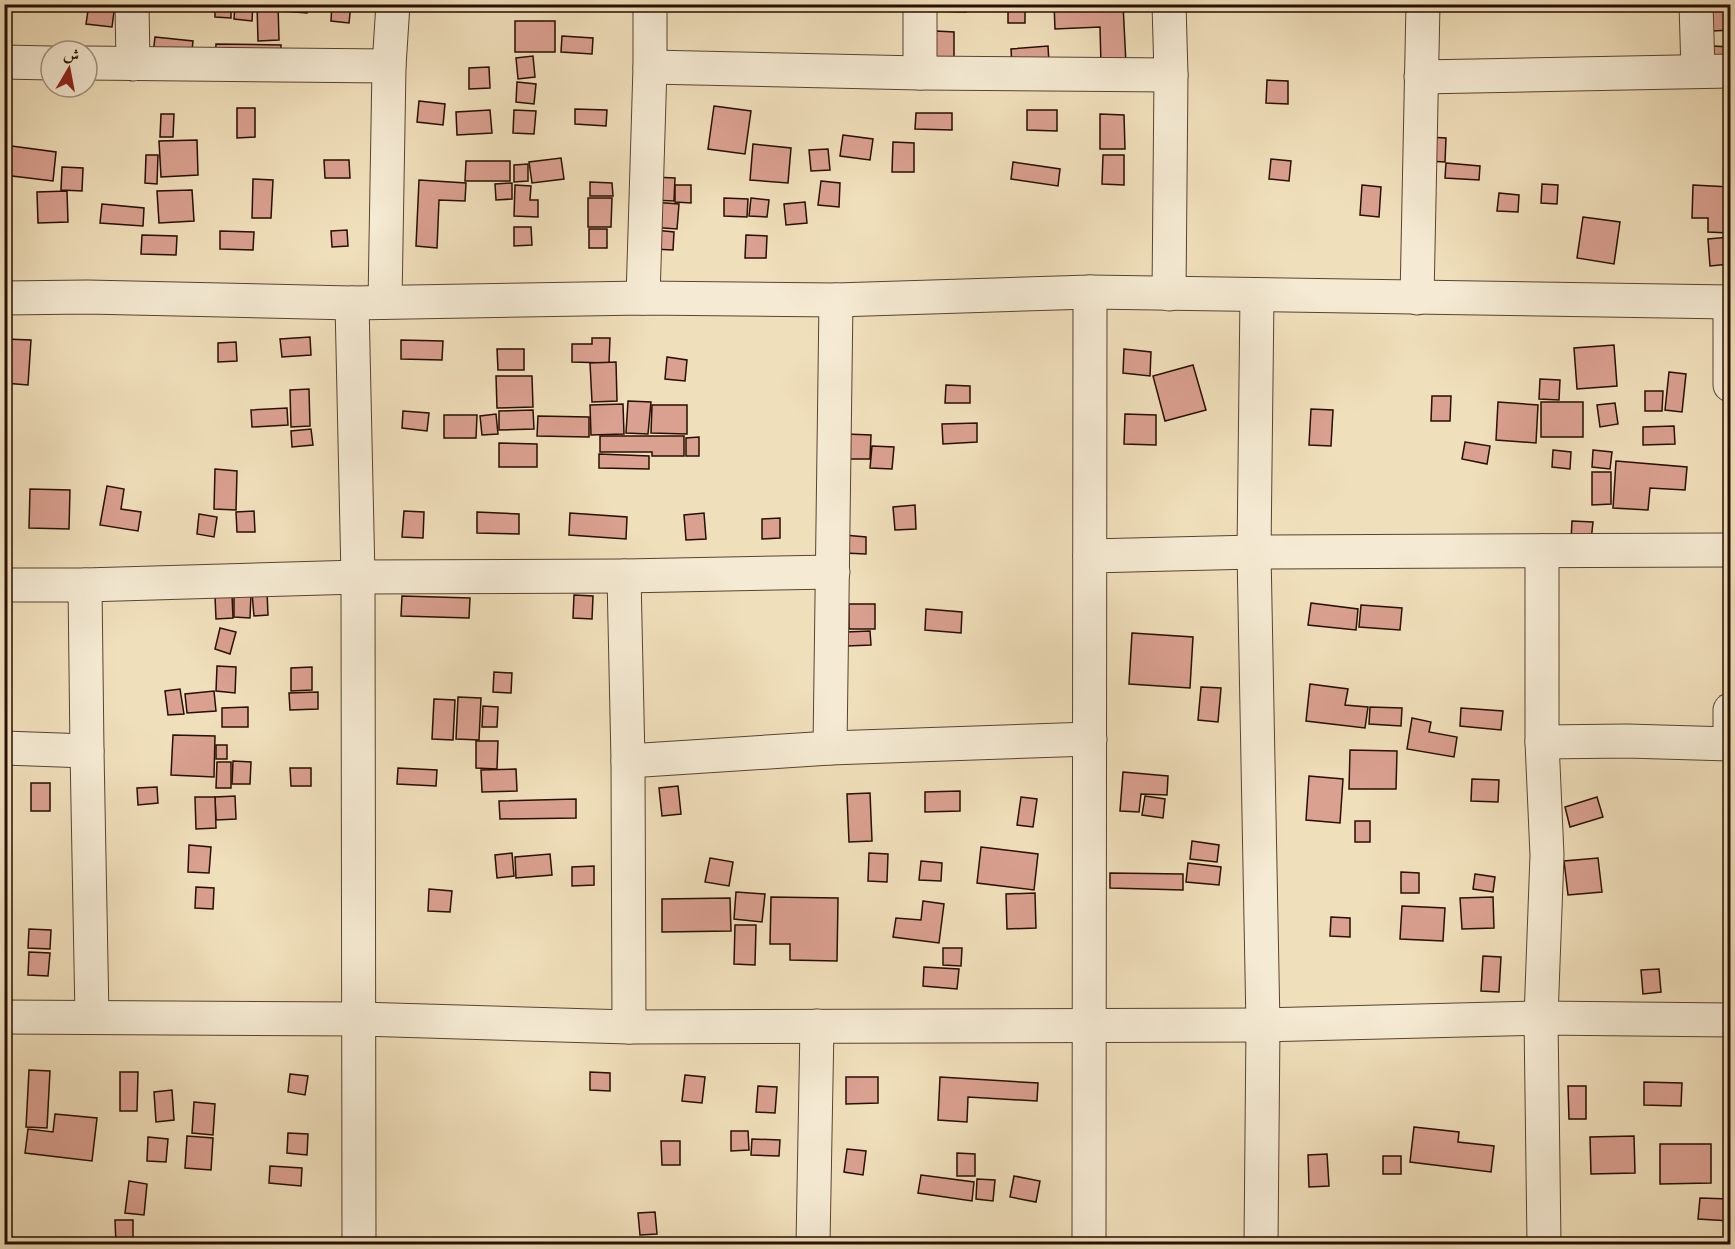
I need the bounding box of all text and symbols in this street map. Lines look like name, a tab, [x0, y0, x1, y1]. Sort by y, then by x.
north arrow	[39, 39, 99, 99]
text: ش	[62, 47, 80, 65]

